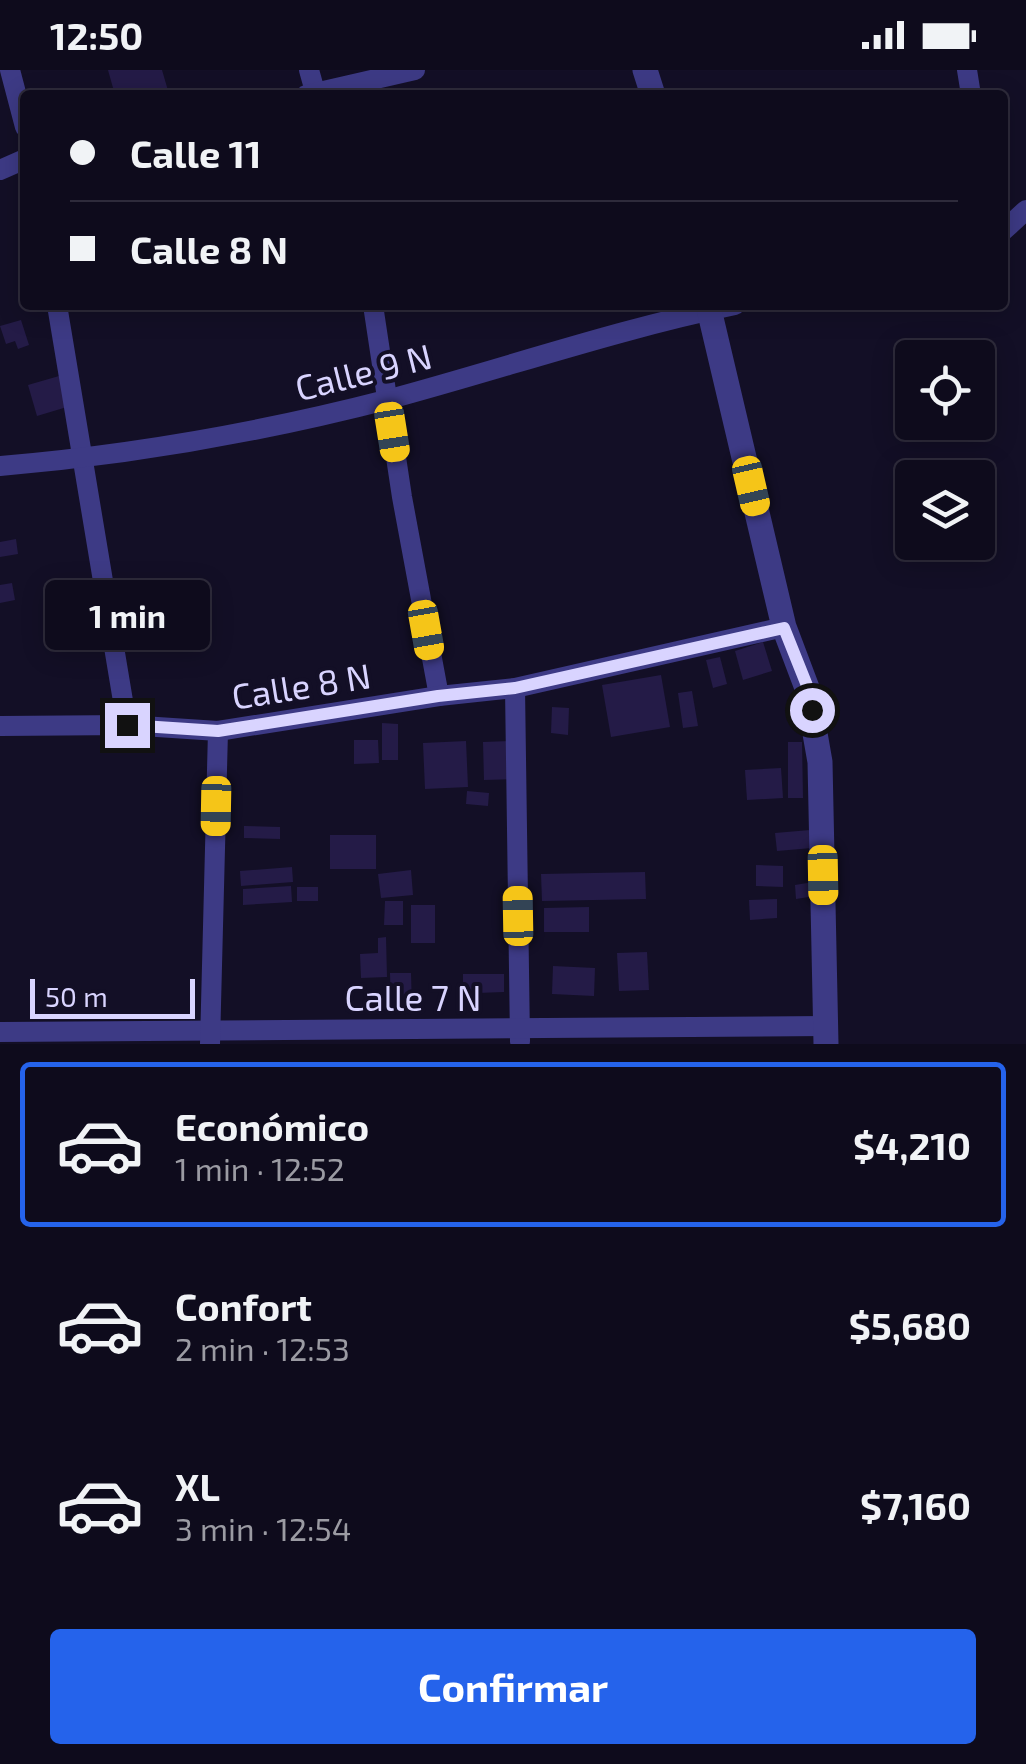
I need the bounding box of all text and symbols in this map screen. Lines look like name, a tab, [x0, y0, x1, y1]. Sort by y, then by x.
text: 12:50	[50, 12, 143, 58]
text: Calle 11	[130, 130, 261, 176]
text: Calle 8 N	[130, 226, 288, 272]
street label: Calle 9 N	[290, 334, 436, 408]
map controls	[895, 340, 995, 560]
button: locate	[895, 340, 995, 440]
car	[372, 400, 412, 464]
car	[730, 453, 772, 519]
button: layers	[895, 460, 995, 560]
callout: 1 min	[44, 580, 210, 650]
text: 1 min	[89, 596, 166, 634]
car	[406, 598, 446, 662]
street label: Calle 8 N	[228, 653, 374, 717]
route start	[790, 688, 835, 733]
route end	[105, 703, 150, 748]
car	[200, 776, 232, 836]
car	[807, 845, 839, 905]
car	[502, 886, 534, 946]
scale bar	[30, 974, 195, 1018]
street label: Calle 7 N	[345, 976, 481, 1018]
text: 50 m	[45, 979, 108, 1013]
icon: car	[55, 1100, 145, 1190]
text: Económico	[175, 1103, 369, 1149]
text: $4,210	[853, 1122, 971, 1168]
text: 1 min · 12:52	[175, 1149, 345, 1187]
icon: car	[55, 1280, 145, 1370]
text: Confort	[175, 1283, 312, 1329]
text: $5,680	[849, 1302, 971, 1348]
text: 2 min · 12:53	[175, 1329, 350, 1367]
icon: car	[55, 1460, 145, 1550]
text: XL	[175, 1463, 220, 1509]
text: $7,160	[860, 1482, 971, 1528]
text: 3 min · 12:54	[175, 1509, 351, 1547]
button: Confirmar	[50, 1629, 976, 1744]

